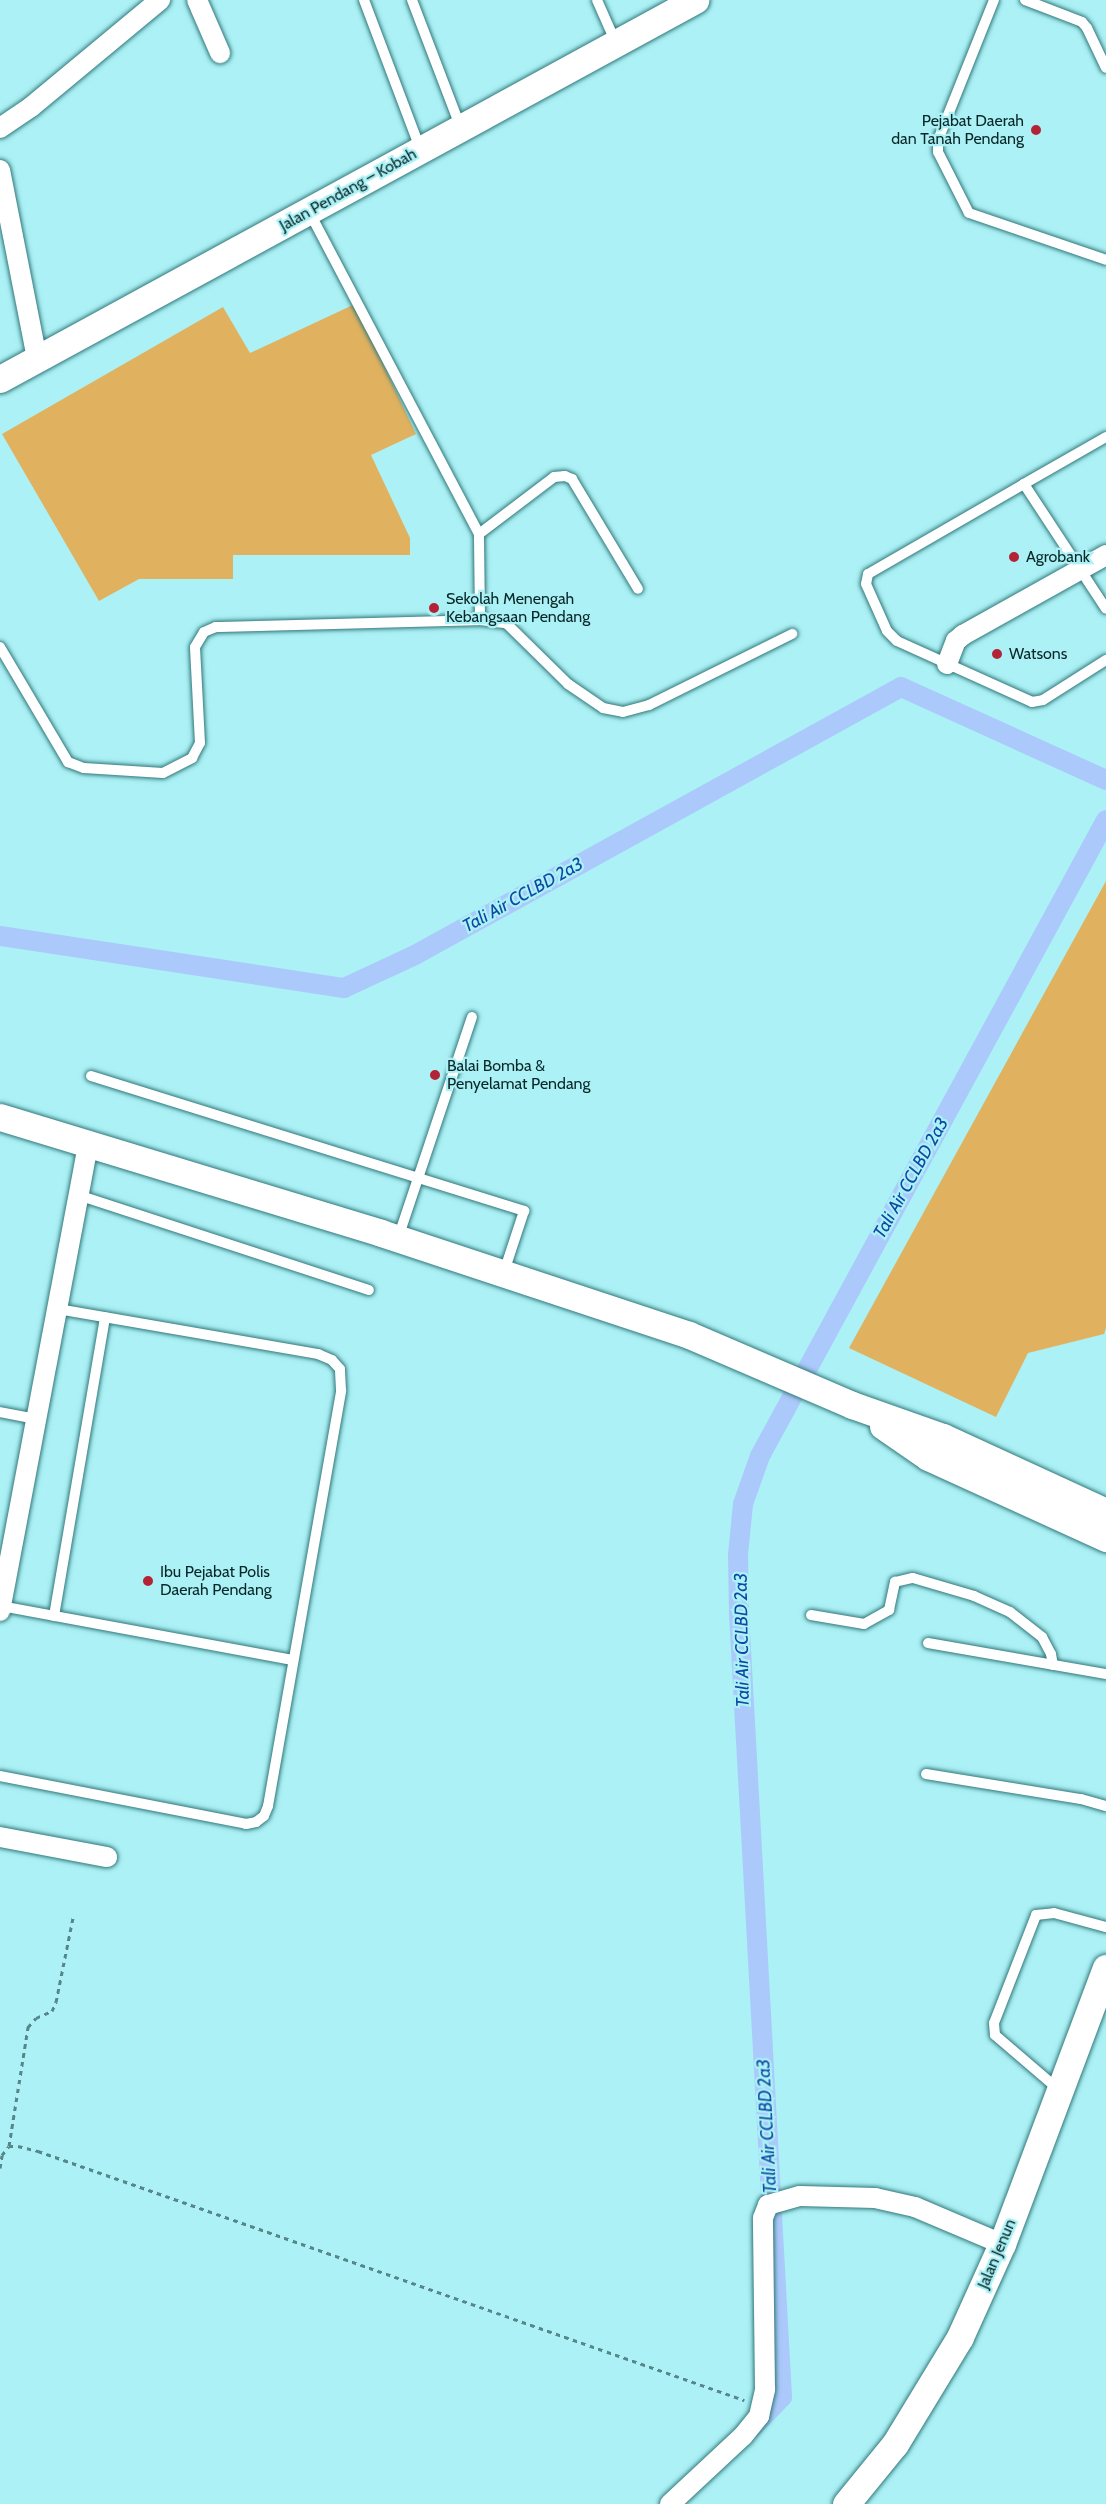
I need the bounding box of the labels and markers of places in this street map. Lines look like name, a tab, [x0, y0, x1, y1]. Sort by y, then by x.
place label: Pejabat Daerah dan Tanah Pendang	[891, 111, 1024, 149]
marker: Pejabat Daerah dan Tanah Pendang	[1029, 123, 1043, 137]
place label: Agrobank	[1026, 547, 1090, 567]
marker: Agrobank	[1007, 550, 1021, 564]
place label: Sekolah Menengah Kebangsaan Pendang	[446, 589, 590, 627]
marker: Sekolah Menengah Kebangsaan Pendang	[427, 601, 441, 615]
place label: Watsons	[1009, 644, 1067, 664]
marker: Watsons	[990, 647, 1004, 661]
place label: Balai Bomba & Penyelamat Pendang	[447, 1056, 591, 1094]
marker: Balai Bomba & Penyelamat Pendang	[428, 1068, 442, 1082]
place label: Ibu Pejabat Polis Daerah Pendang	[160, 1562, 272, 1600]
marker: Ibu Pejabat Polis Daerah Pendang	[141, 1574, 155, 1588]

